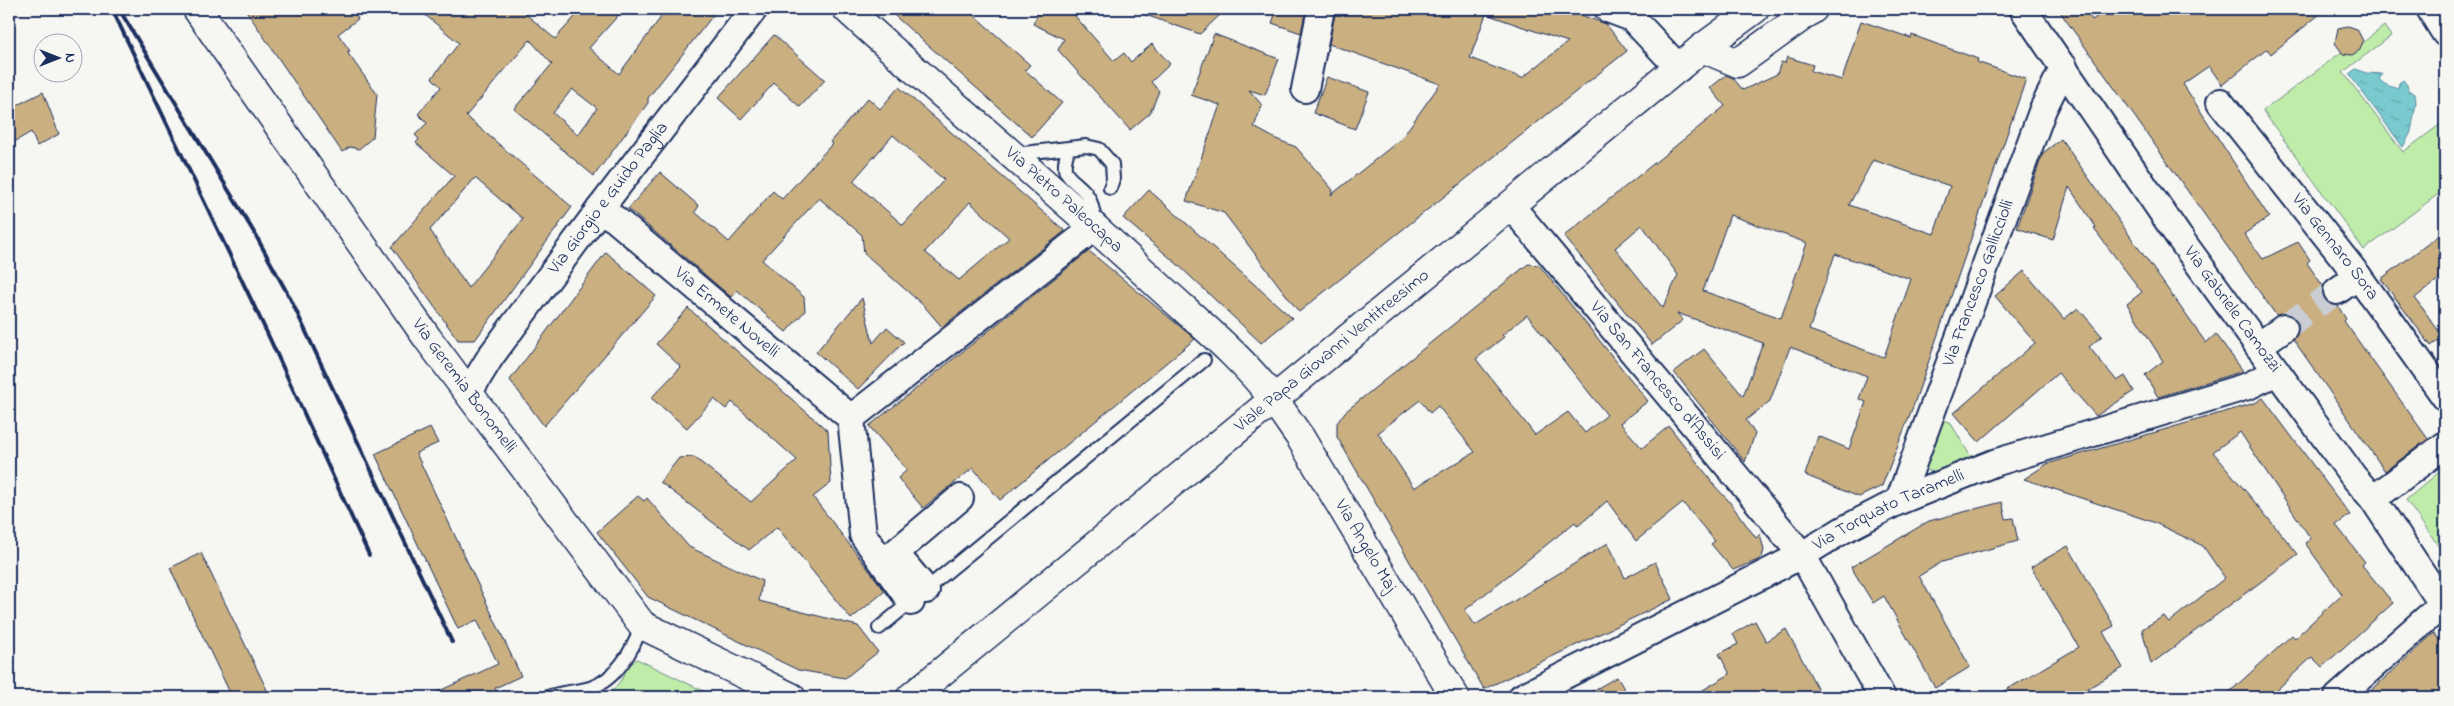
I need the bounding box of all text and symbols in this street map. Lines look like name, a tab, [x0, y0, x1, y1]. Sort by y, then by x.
north arrow	[32, 32, 82, 82]
text: N	[59, 53, 80, 63]
street label: Via Giorgio e Guido Paglia	[542, 117, 675, 281]
street label: Via Pietro Paleocapa	[998, 140, 1128, 260]
street label: Via Gennaro Sora	[2284, 187, 2385, 306]
street label: Via Francesco Gallicciolli	[1936, 196, 2022, 371]
street label: Via Gabriele Camozzi	[2176, 240, 2287, 378]
street label: Via Ermete Novelli	[667, 260, 785, 365]
street label: Viale Papa Giovanni Ventitreesimo	[1228, 263, 1435, 440]
street label: Via San Francesco d'Assisi	[1582, 295, 1731, 466]
street label: Via Geremia Bonomelli	[404, 313, 523, 459]
street label: Via Torquato Taramelli	[1807, 463, 1969, 559]
street label: Via Angelo Maj	[1327, 494, 1403, 598]

